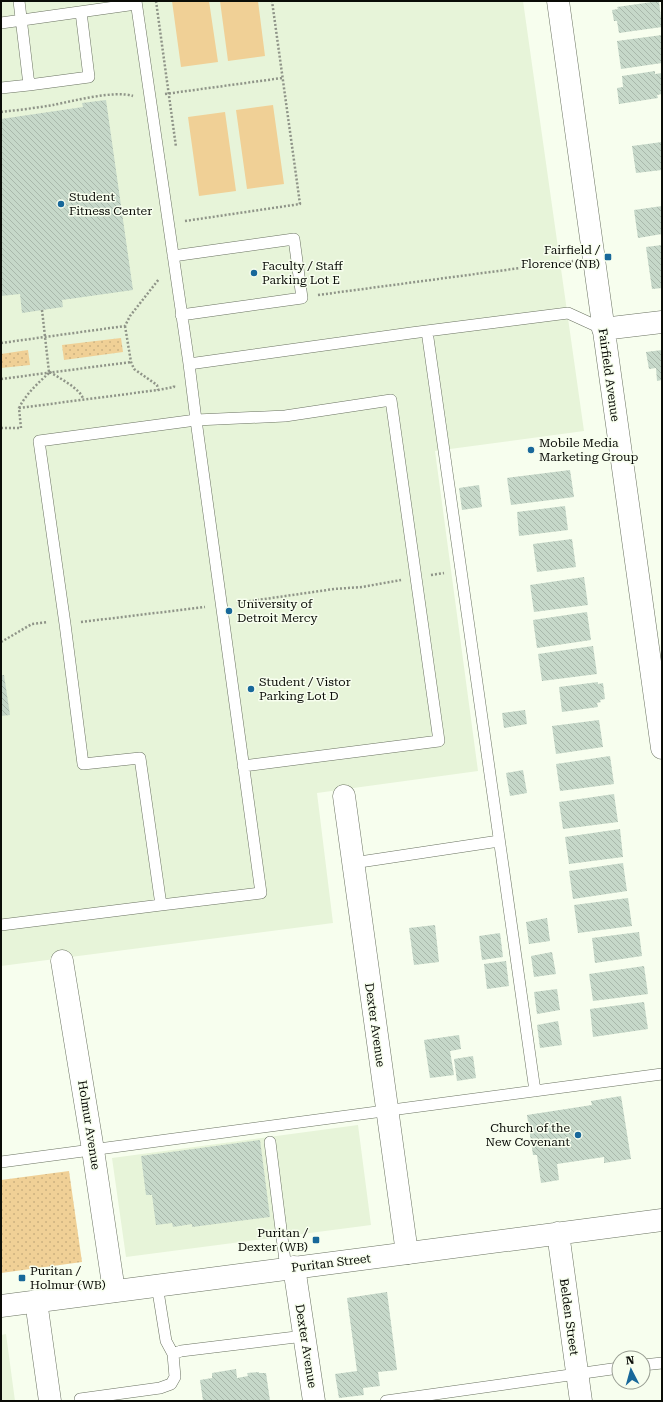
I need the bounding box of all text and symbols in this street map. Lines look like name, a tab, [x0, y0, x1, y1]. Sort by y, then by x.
place label: Student Fitness Center	[69, 190, 152, 218]
marker: Student Fitness Center	[56, 199, 66, 209]
place label: Fairfield / Florence (NB)	[521, 243, 601, 271]
marker: Fairfield / Florence (NB)	[603, 252, 613, 262]
place label: Faculty / Staff Parking Lot E	[262, 259, 343, 287]
marker: Faculty / Staff Parking Lot E	[249, 268, 259, 278]
street label: Fairfield Avenue	[596, 328, 623, 423]
place label: Mobile Media Marketing Group	[539, 436, 639, 464]
marker: Mobile Media Marketing Group	[526, 445, 536, 455]
place label: University of Detroit Mercy	[237, 597, 318, 625]
marker: University of Detroit Mercy	[224, 606, 234, 616]
place label: Student / Vistor Parking Lot D	[259, 675, 351, 703]
marker: Student / Vistor Parking Lot D	[246, 684, 256, 694]
street label: Dexter Avenue	[362, 982, 388, 1068]
street label: Holmur Avenue	[75, 1079, 103, 1171]
place label: Church of the New Covenant	[486, 1121, 571, 1149]
marker: Church of the New Covenant	[573, 1130, 583, 1140]
place label: Puritan / Dexter (WB)	[238, 1226, 309, 1254]
marker: Puritan / Dexter (WB)	[311, 1235, 321, 1245]
street label: Puritan Street	[290, 1251, 372, 1275]
place label: Puritan / Holmur (WB)	[30, 1264, 106, 1292]
marker: Puritan / Holmur (WB)	[17, 1273, 27, 1283]
street label: Belden Street	[557, 1278, 581, 1357]
street label: Dexter Avenue	[292, 1303, 320, 1389]
north arrow	[611, 1350, 651, 1390]
text: N	[625, 1354, 635, 1367]

